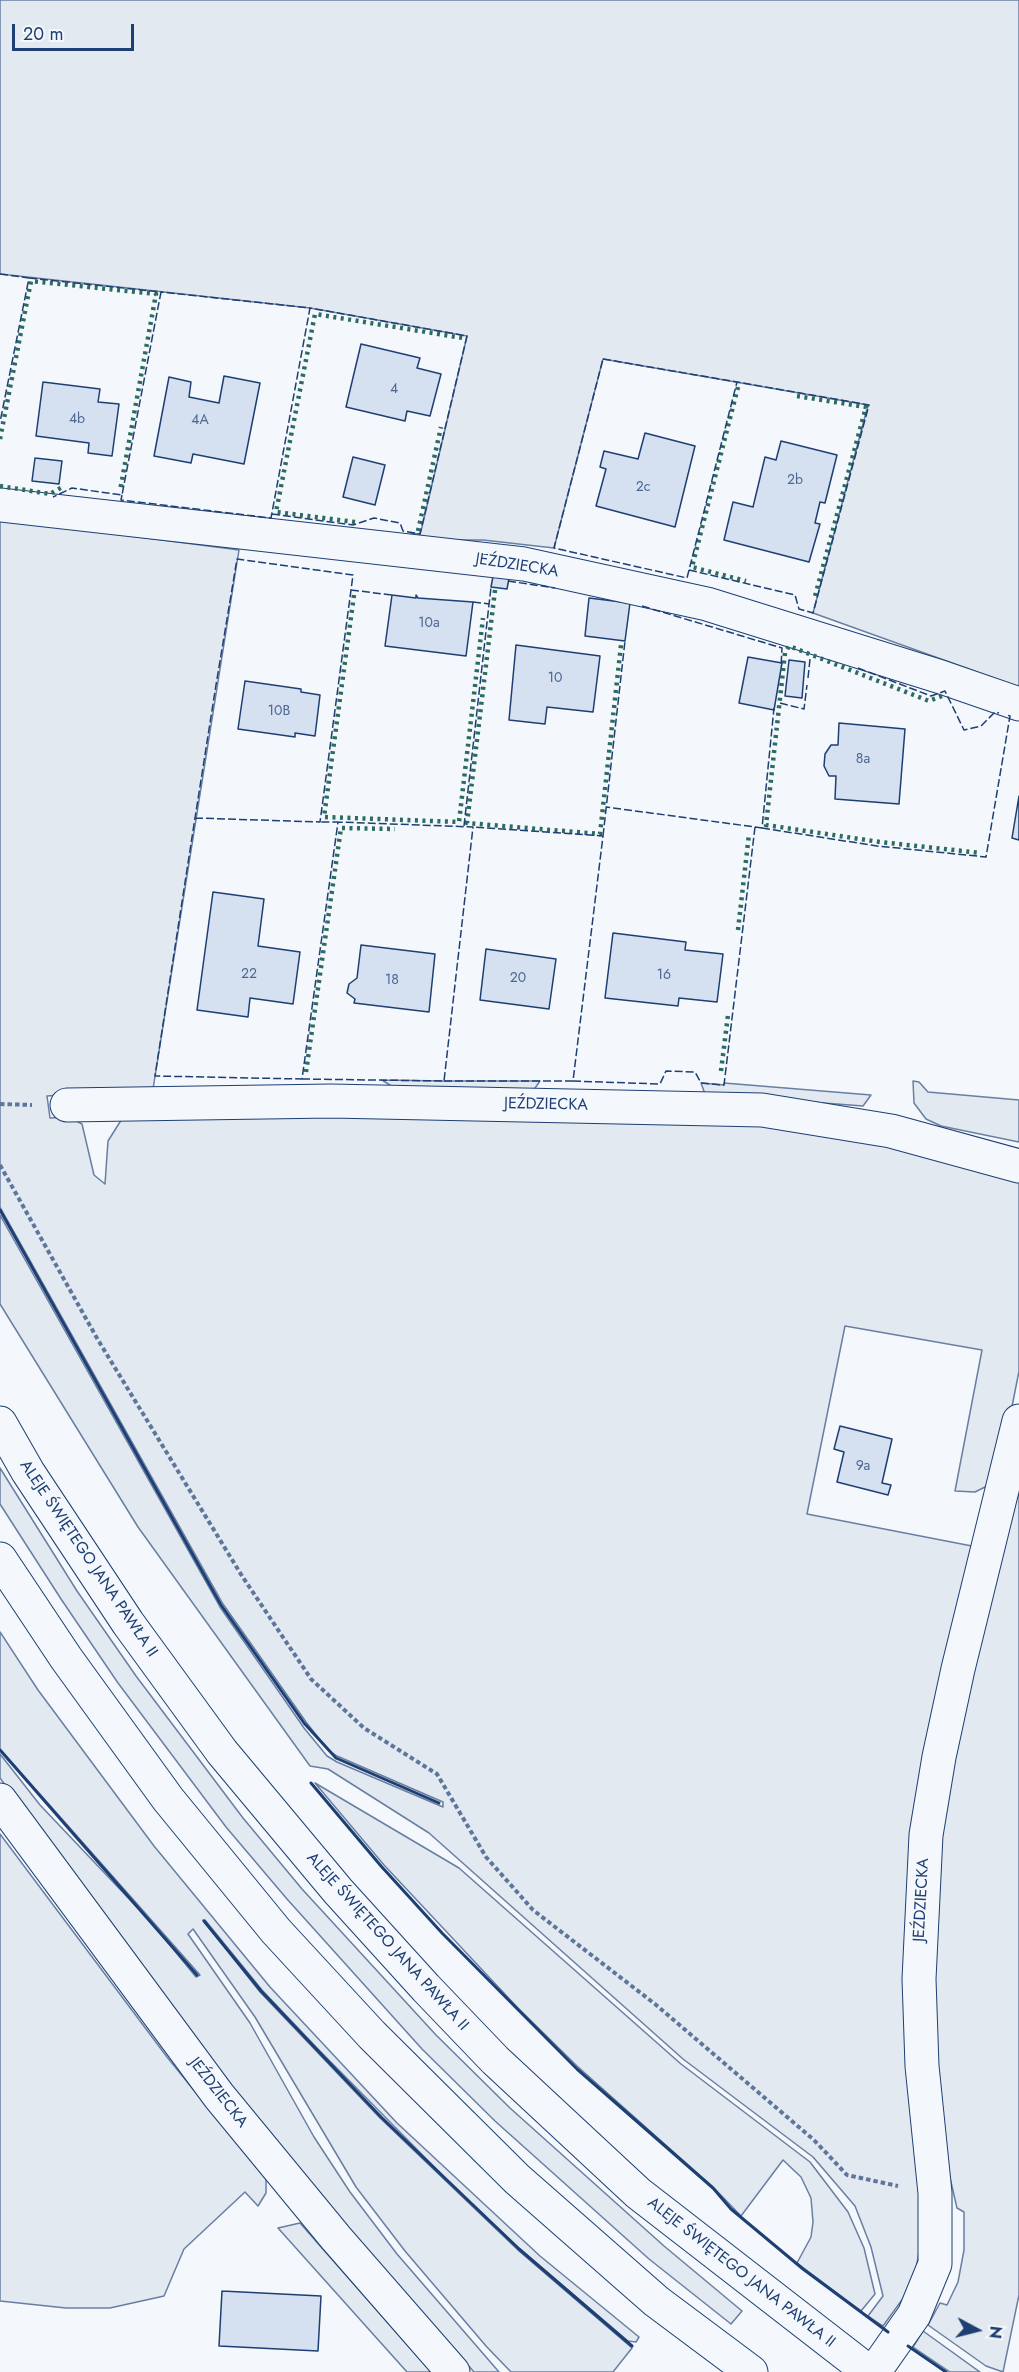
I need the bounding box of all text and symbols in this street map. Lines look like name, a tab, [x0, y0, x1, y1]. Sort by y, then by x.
scale bar	[15, 12, 136, 50]
text: 20 m	[23, 21, 63, 47]
house number: 4	[390, 382, 398, 398]
house number: 4b	[69, 412, 85, 428]
house number: 4A	[191, 413, 209, 429]
house number: 2b	[787, 473, 803, 489]
house number: 2c	[636, 480, 650, 496]
street label: JEŹDZIECKA	[474, 550, 560, 582]
house number: 10a	[418, 616, 440, 632]
house number: 10	[548, 671, 562, 687]
house number: 10B	[268, 704, 290, 720]
house number: 8a	[856, 752, 870, 768]
house number: 22	[241, 967, 257, 983]
house number: 16	[657, 968, 671, 984]
house number: 20	[510, 971, 526, 987]
house number: 18	[385, 973, 399, 989]
street label: JEŹDZIECKA	[504, 1095, 588, 1115]
street label: ALEJE ŚWIĘTEGO JANA PAWŁA II	[15, 1457, 161, 1661]
house number: 9a	[856, 1459, 870, 1475]
street label: ALEJE ŚWIĘTEGO JANA PAWŁA II	[302, 1849, 472, 2035]
street label: JEŹDZIECKA	[910, 1858, 934, 1942]
street label: JEŹDZIECKA	[185, 2054, 251, 2132]
street label: ALEJE ŚWIĘTEGO JANA PAWŁA II	[643, 2194, 839, 2352]
north arrow	[947, 2300, 1007, 2360]
text: N	[983, 2325, 1008, 2340]

